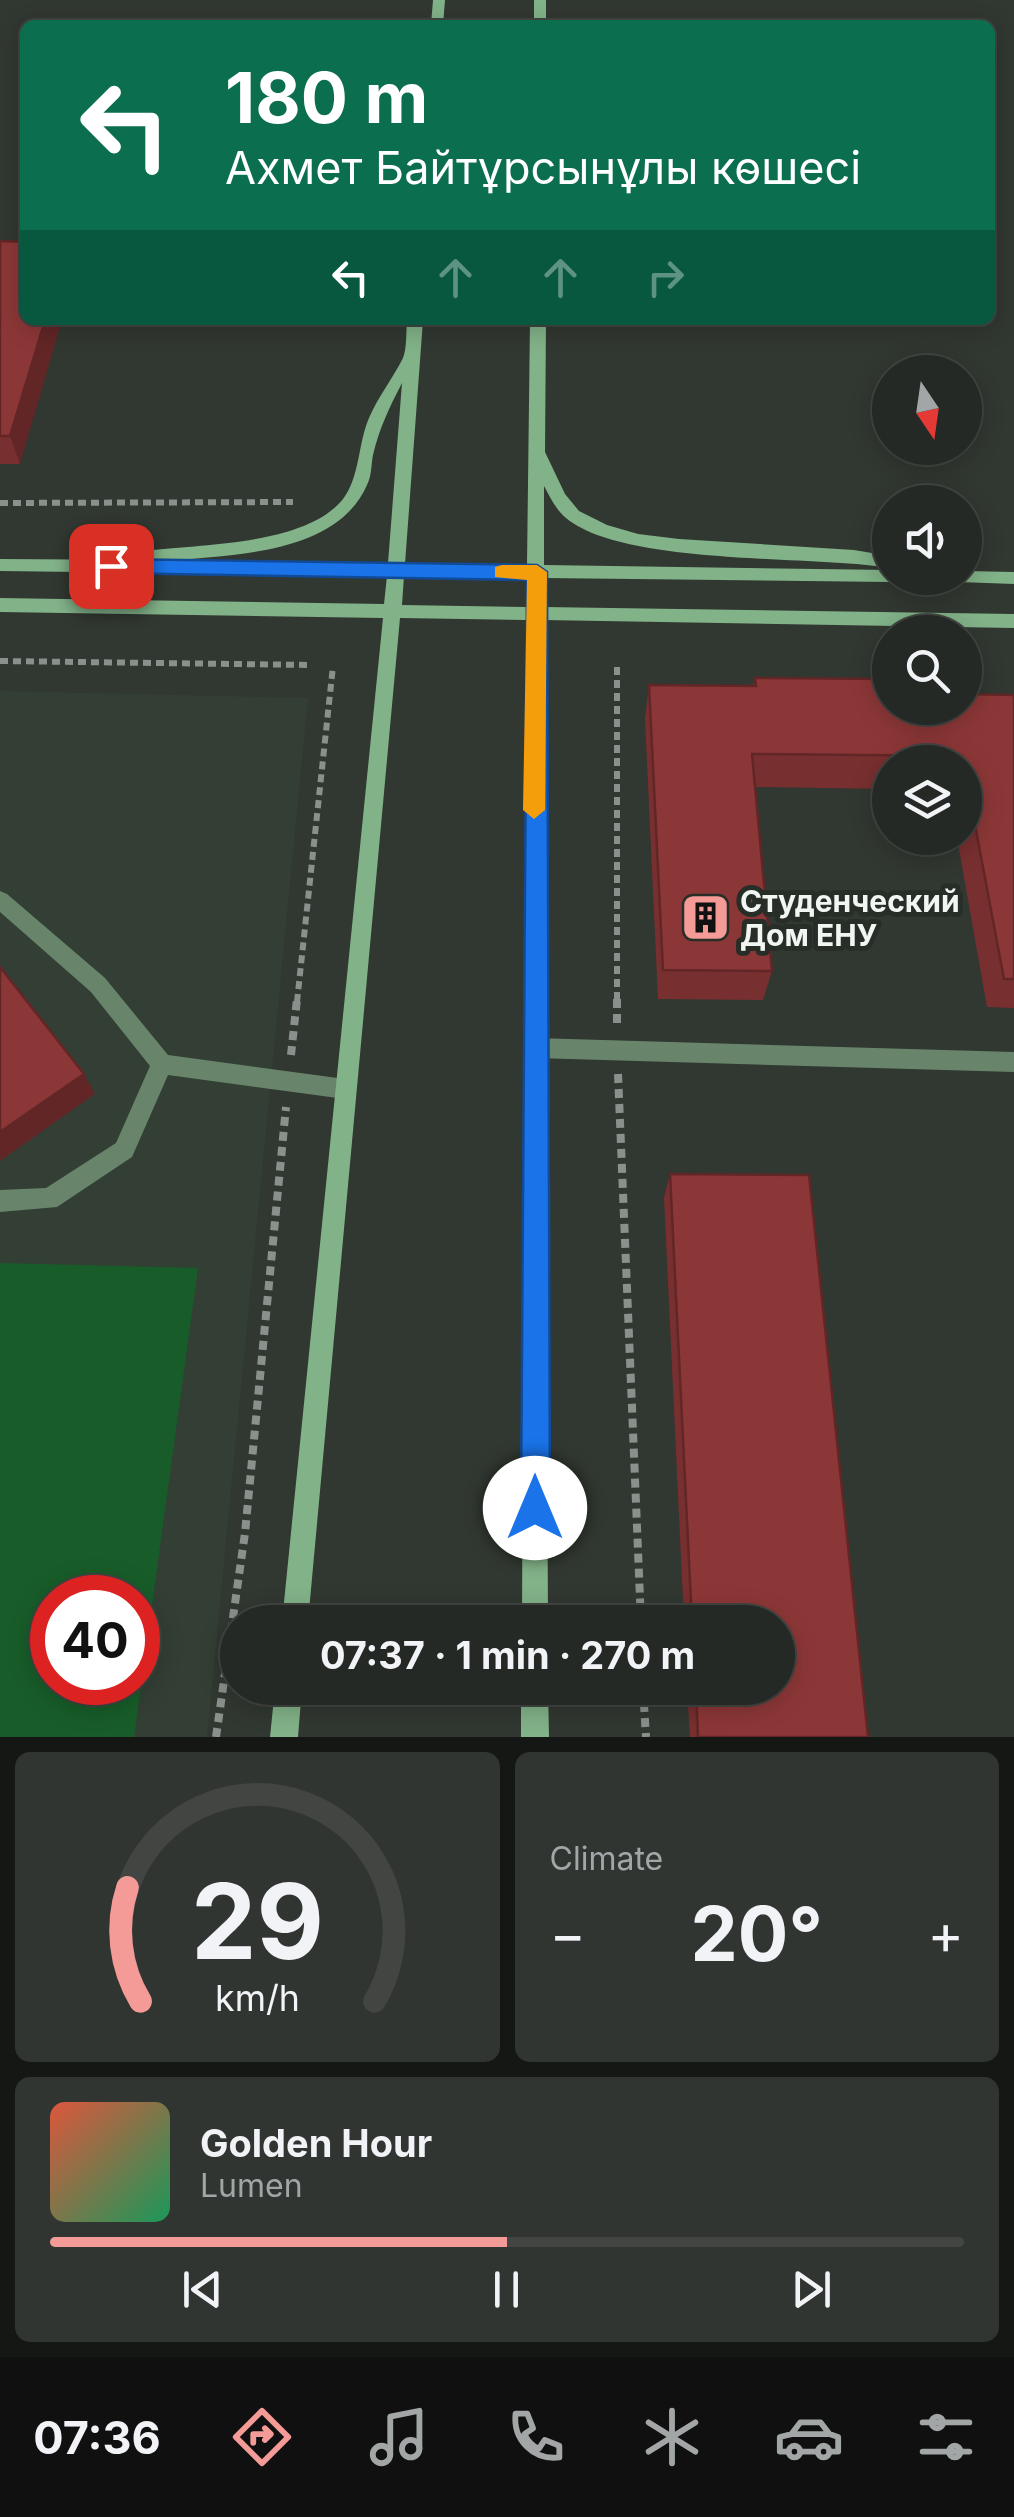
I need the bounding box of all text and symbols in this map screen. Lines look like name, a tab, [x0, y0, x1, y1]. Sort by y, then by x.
text: 180 m	[225, 55, 428, 140]
icon: left	[60, 60, 190, 190]
text: Ахмет Байтұрсынұлы көшесі	[225, 140, 861, 195]
icon: left	[323, 250, 378, 305]
icon: ahead	[428, 250, 483, 305]
icon: ahead	[533, 250, 588, 305]
icon: right	[638, 250, 693, 305]
north arrow	[872, 355, 982, 465]
map controls	[872, 355, 982, 855]
button: sound	[872, 485, 982, 595]
pin	[69, 524, 154, 609]
icon: arrive	[84, 539, 139, 594]
button: search	[872, 615, 982, 725]
button: layers	[872, 745, 982, 855]
place label: Студенческий Дом ЕНУ	[740, 883, 960, 953]
building icon: Студенческий Дом ЕНУ	[679, 892, 731, 944]
position arrow	[483, 1456, 587, 1560]
speed limit sign: 40	[30, 1575, 160, 1705]
text: 07:37 · 1 min · 270 m	[320, 1632, 695, 1678]
text: Climate	[550, 1839, 663, 1878]
text: 29	[191, 1858, 324, 1984]
text: 20°	[691, 1888, 823, 1979]
text: −	[550, 1901, 586, 1967]
text: +	[928, 1901, 964, 1967]
text: km/h	[215, 1976, 300, 2020]
text: Golden Hour	[200, 2120, 432, 2166]
text: Lumen	[200, 2166, 303, 2205]
icon: previous	[175, 2262, 230, 2317]
icon: pause	[479, 2262, 534, 2317]
icon: next	[784, 2262, 839, 2317]
icon: directions	[227, 2402, 297, 2472]
icon: music	[364, 2402, 434, 2472]
icon: phone	[501, 2402, 571, 2472]
icon: climate	[637, 2402, 707, 2472]
icon: car	[774, 2402, 844, 2472]
icon: filters	[911, 2402, 981, 2472]
text: 07:36	[33, 2410, 161, 2465]

